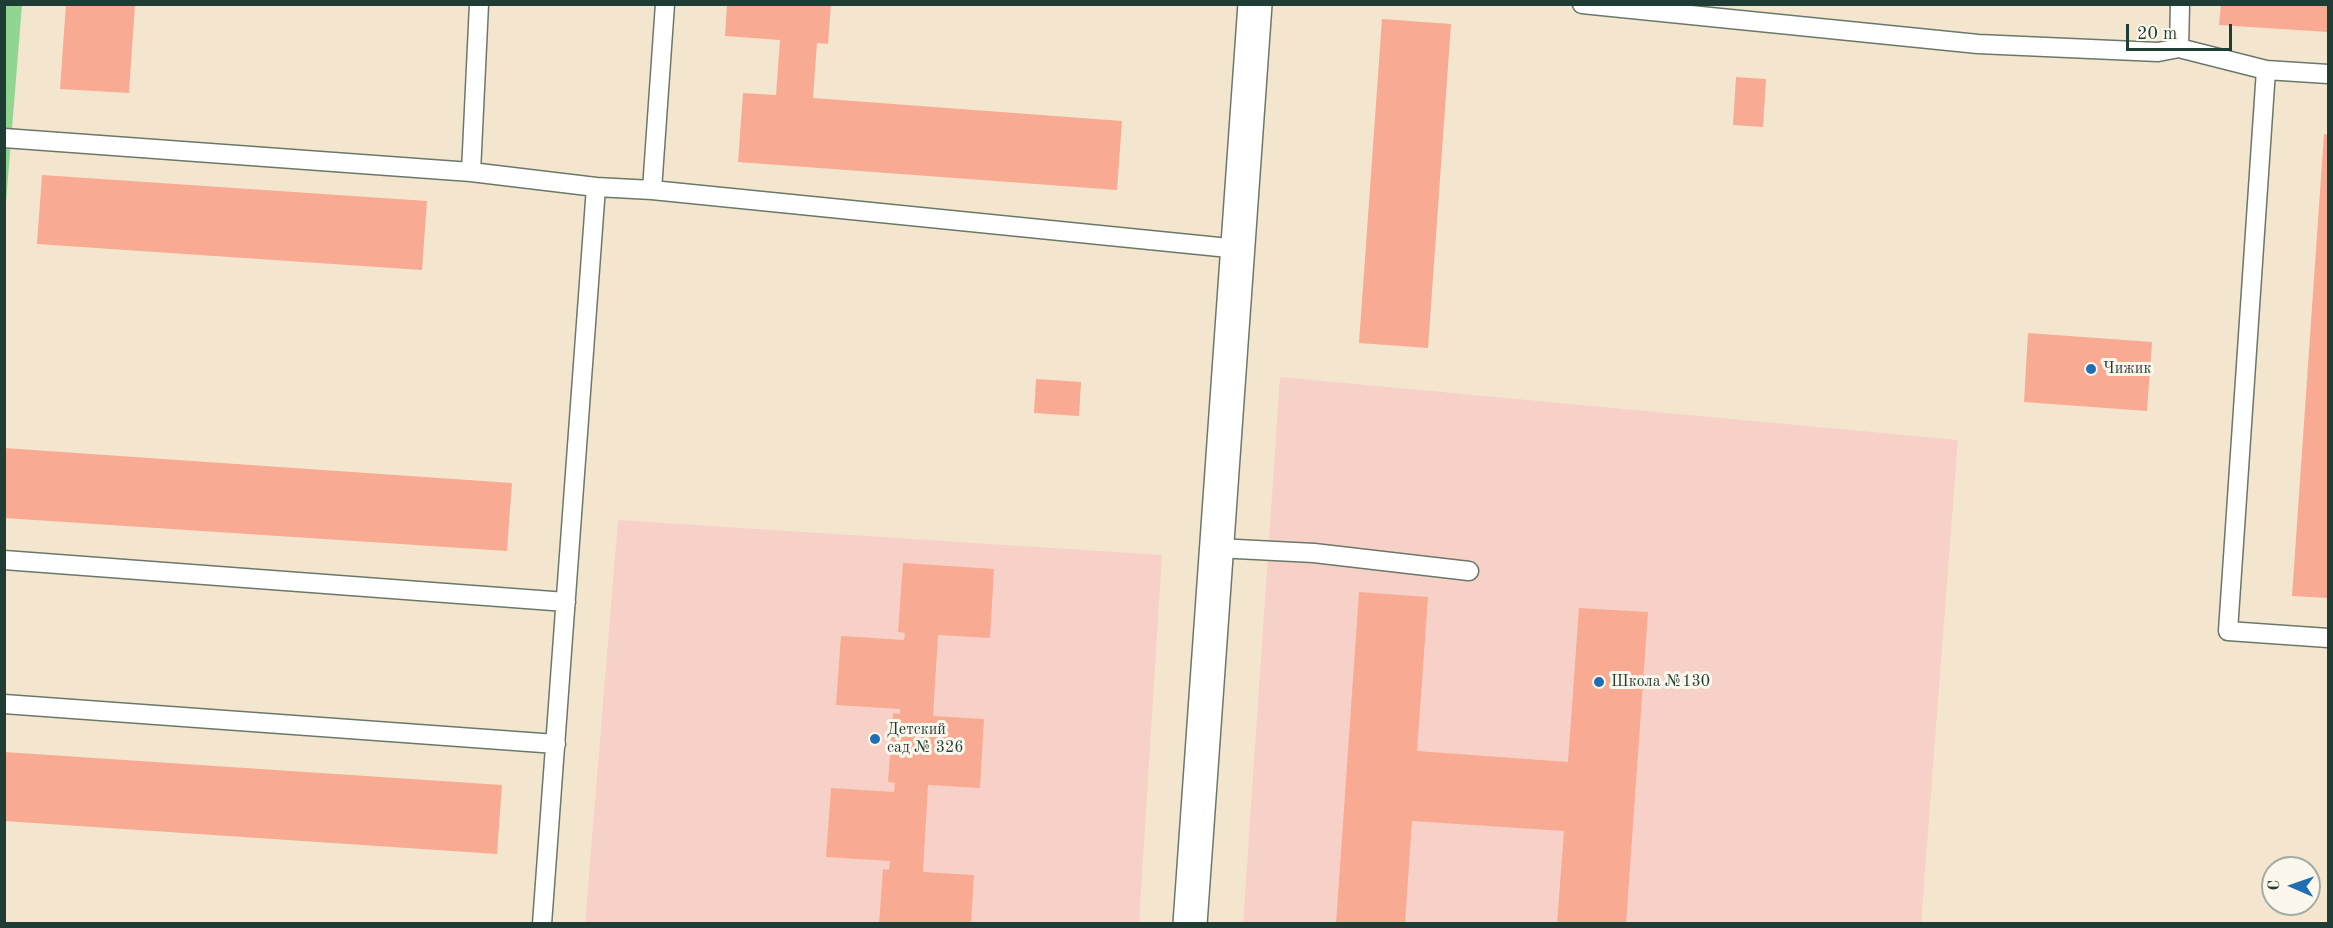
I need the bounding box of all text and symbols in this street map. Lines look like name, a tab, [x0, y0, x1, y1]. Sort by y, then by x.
scale bar	[2129, 12, 2236, 50]
text: 20 m	[2137, 25, 2177, 43]
place label: Чижик	[2103, 359, 2151, 379]
marker: Чижик	[2084, 362, 2098, 376]
place label: Школа №130	[1611, 672, 1710, 692]
marker: Школа №130	[1592, 675, 1606, 689]
place label: Детский сад № 326	[887, 720, 964, 758]
marker: Детский сад № 326	[868, 732, 882, 746]
north arrow	[2261, 856, 2321, 916]
text: С	[2267, 880, 2283, 891]

